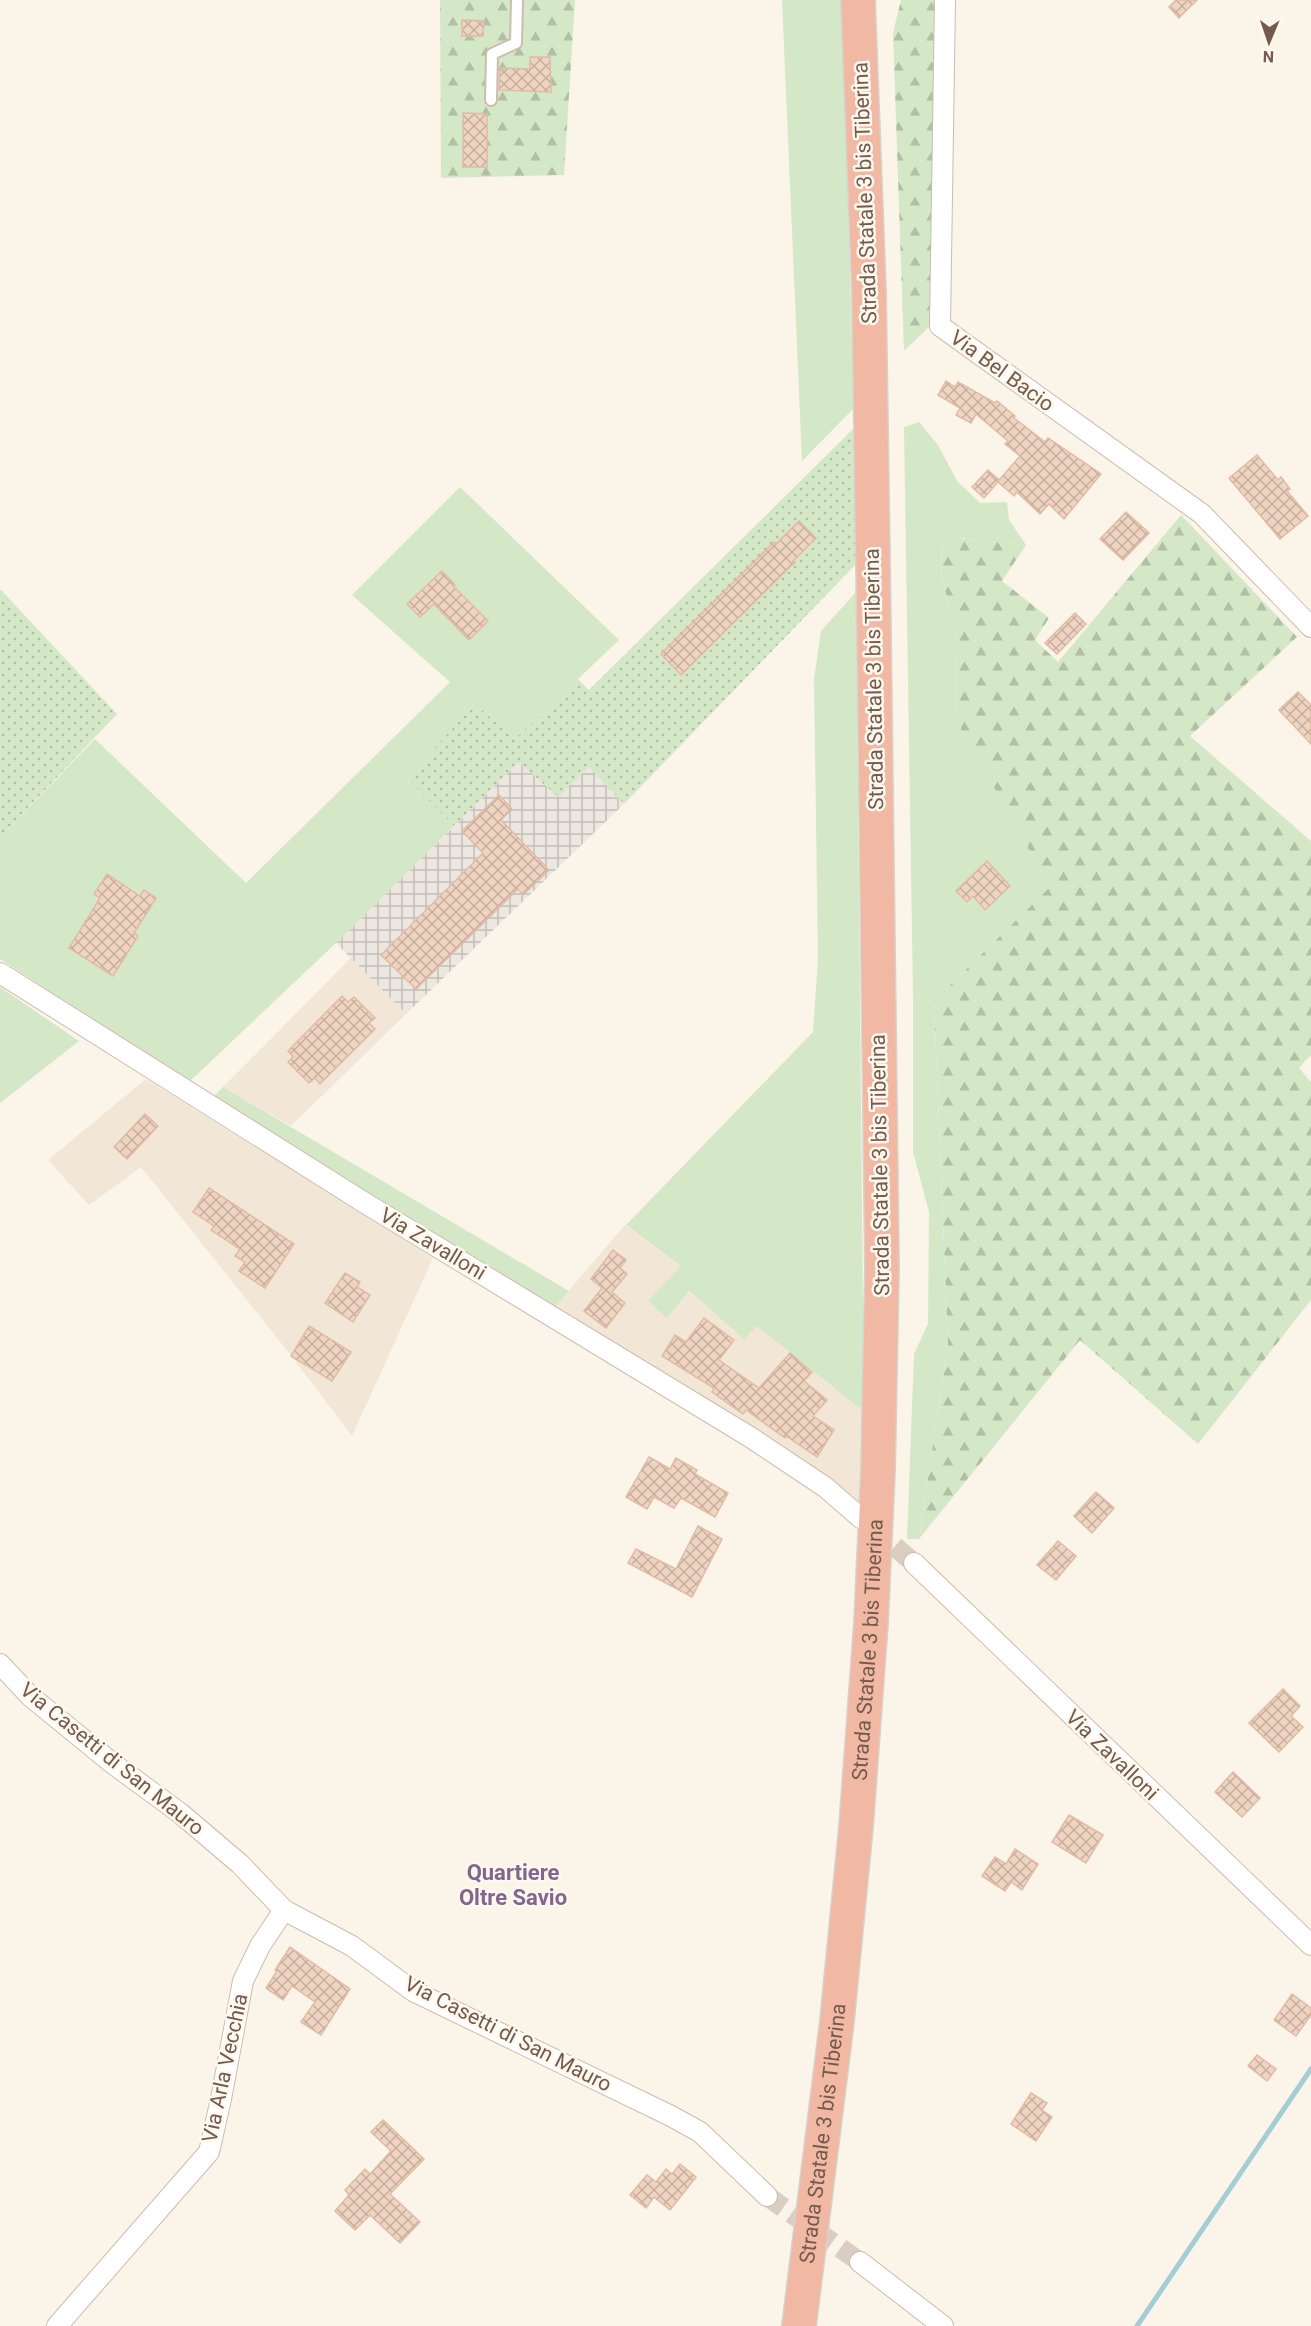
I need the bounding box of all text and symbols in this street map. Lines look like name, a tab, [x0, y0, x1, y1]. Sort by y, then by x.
north arrow	[1239, 12, 1299, 72]
text: N	[1263, 47, 1274, 66]
street label: Strada Statale 3 bis Tiberina	[848, 62, 882, 324]
street label: Via Bel Bacio	[946, 325, 1059, 417]
street label: Strada Statale 3 bis Tiberina	[860, 548, 888, 810]
street label: Strada Statale 3 bis Tiberina	[866, 1034, 894, 1296]
street label: Via Zavalloni	[376, 1203, 490, 1285]
street label: Strada Statale 3 bis Tiberina	[847, 1518, 888, 1781]
street label: Via Casetti di San Mauro	[15, 1678, 209, 1840]
street label: Via Zavalloni	[1061, 1705, 1163, 1805]
district label: Quartiere Oltre Savio	[459, 1860, 567, 1910]
street label: Via Casetti di San Mauro	[400, 1971, 616, 2097]
street label: Via Arla Vecchia	[197, 1991, 253, 2145]
street label: Strada Statale 3 bis Tiberina	[795, 2002, 851, 2265]

